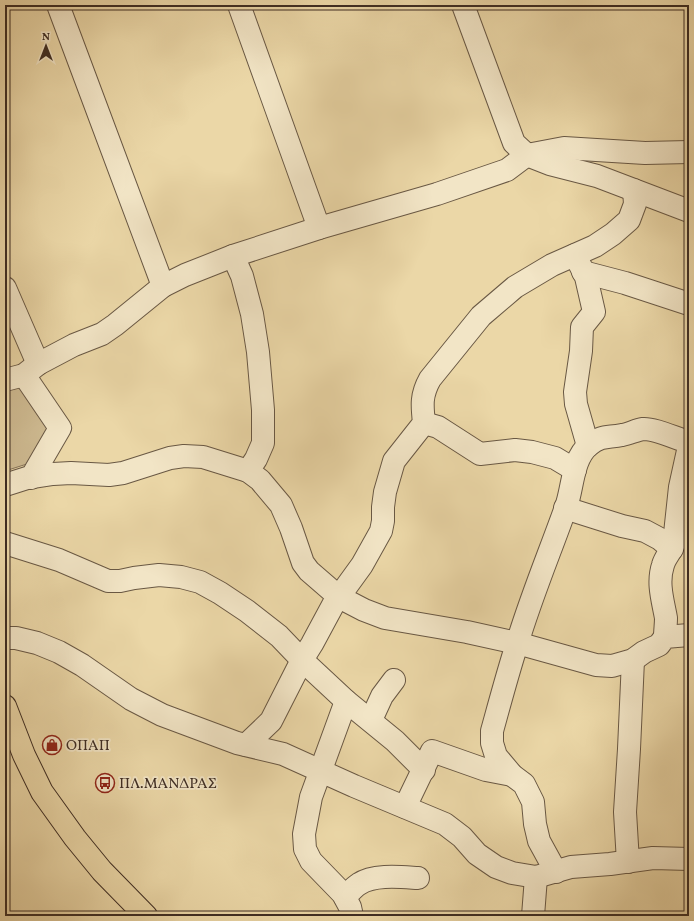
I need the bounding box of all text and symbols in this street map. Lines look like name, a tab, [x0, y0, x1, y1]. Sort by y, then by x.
north arrow	[26, 26, 66, 66]
text: N	[42, 30, 50, 45]
shop icon: ΟΠΑΠ	[41, 734, 63, 756]
place label: ΟΠΑΠ	[66, 736, 110, 757]
bus stop icon: ΠΛ.ΜΑΝΔΡΑΣ	[94, 772, 116, 794]
place label: ΠΛ.ΜΑΝΔΡΑΣ	[119, 774, 217, 795]

